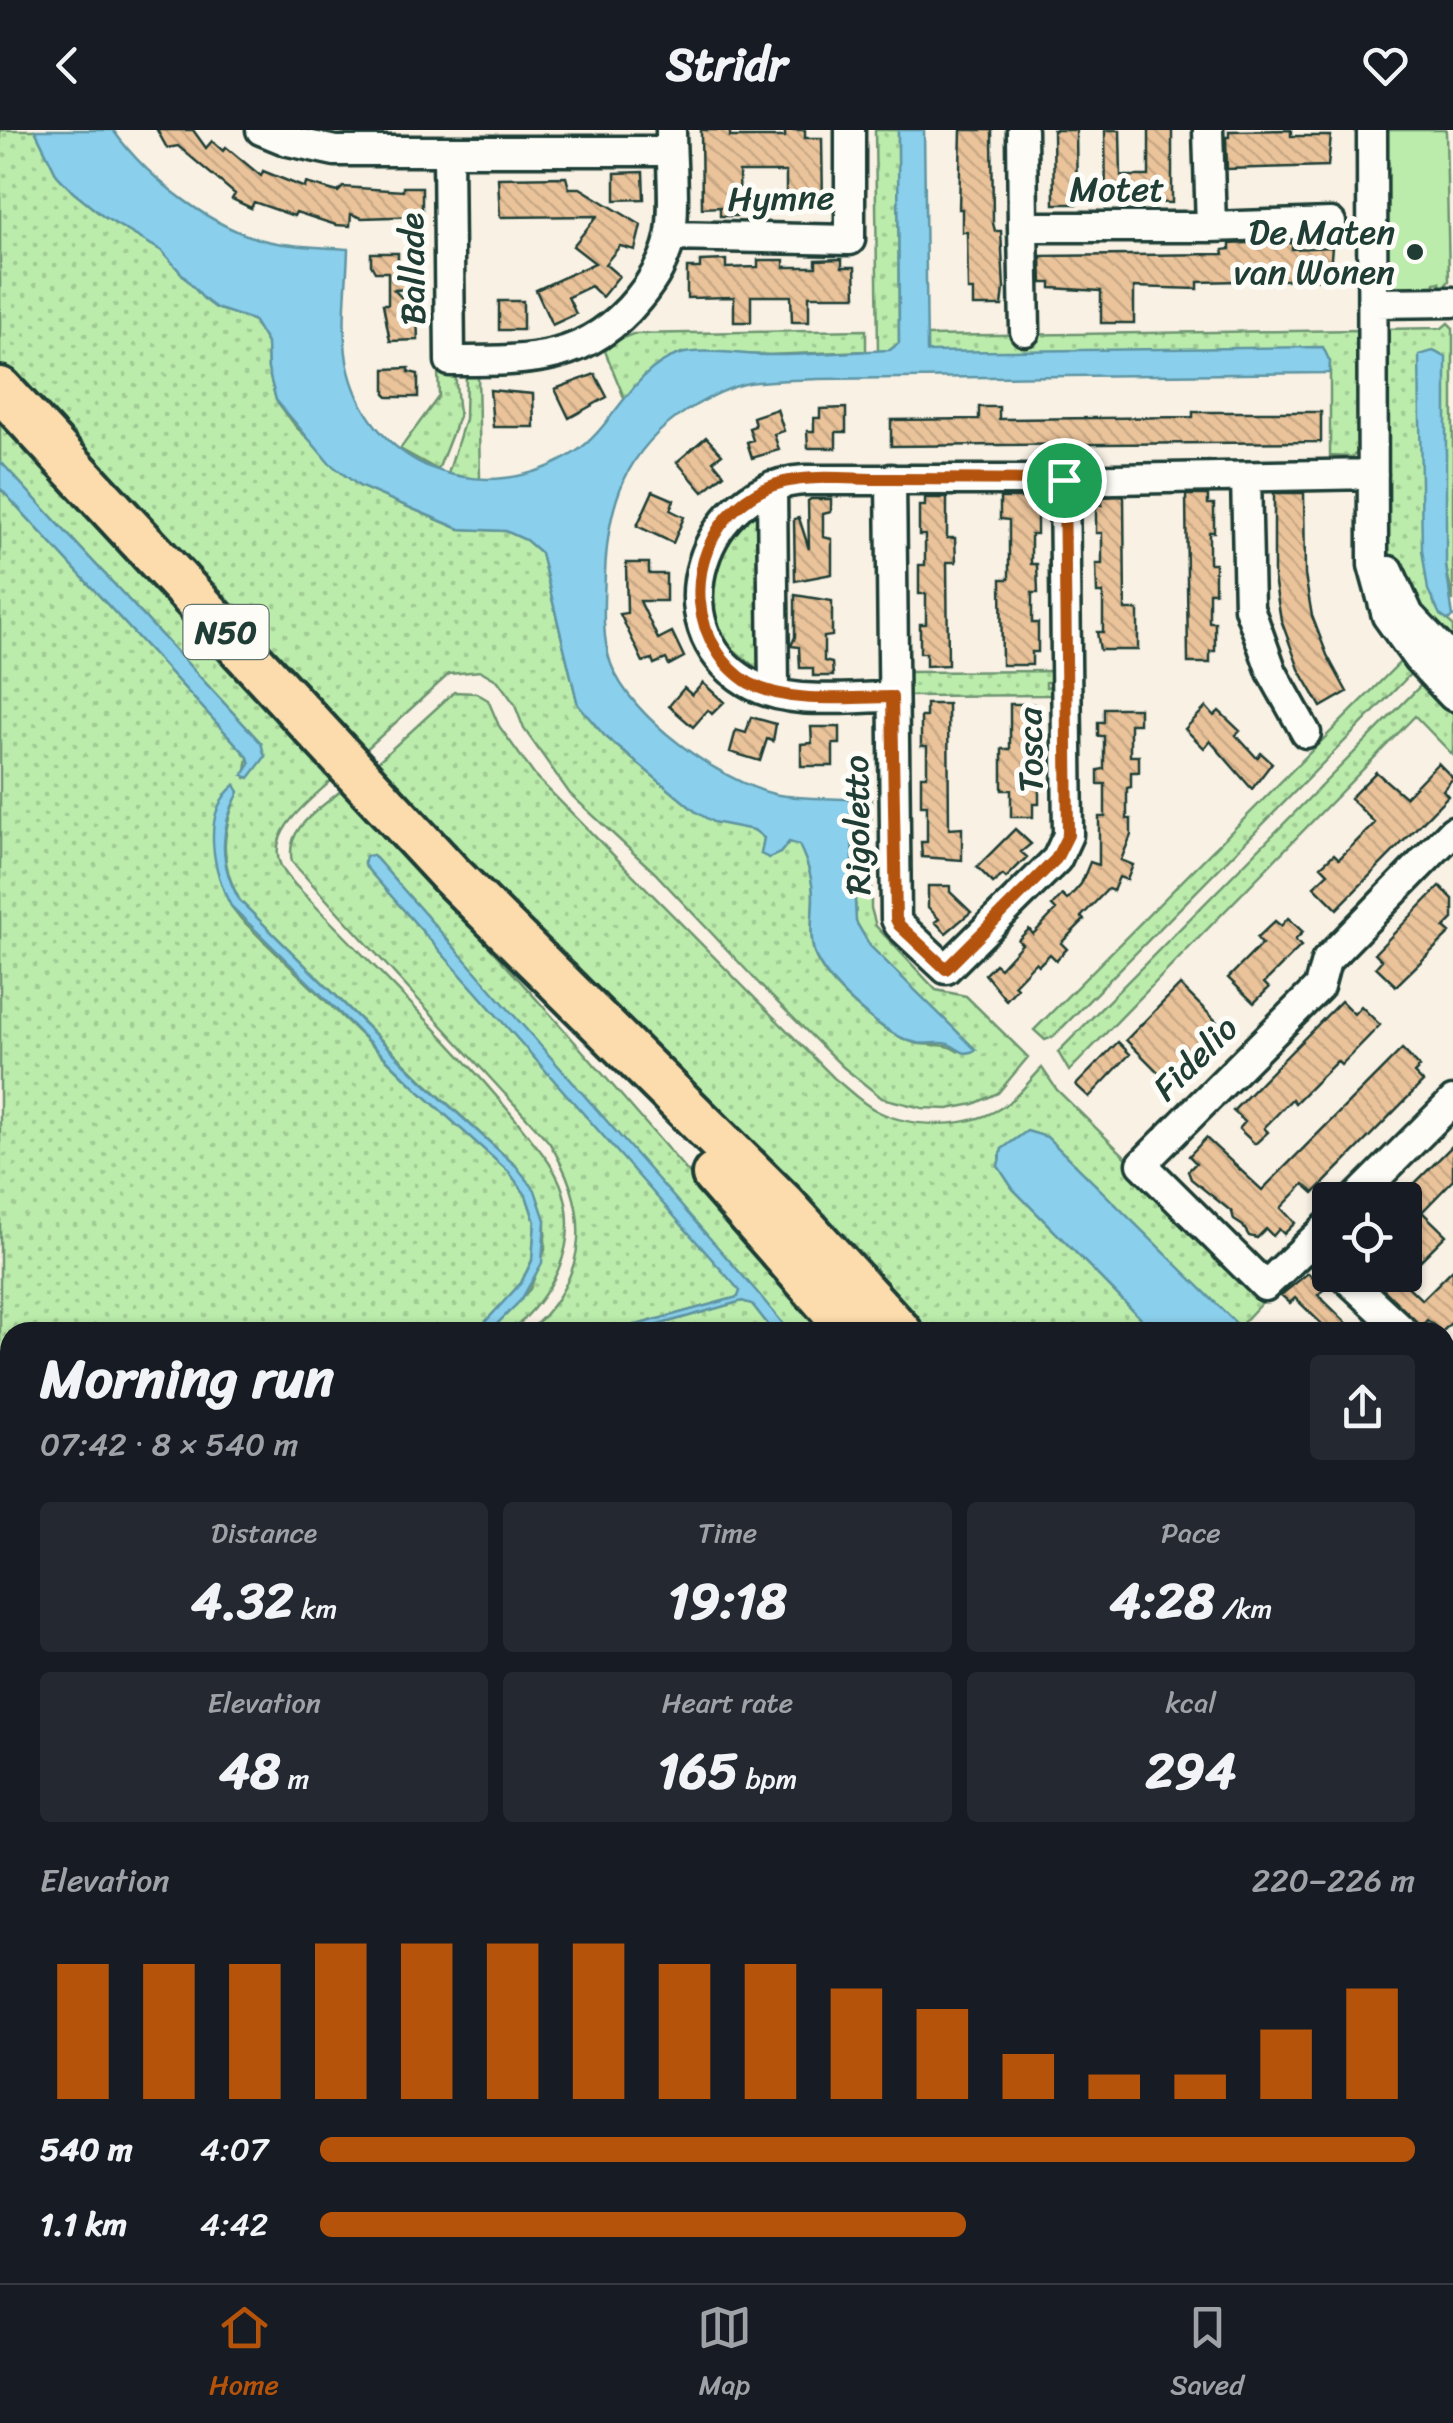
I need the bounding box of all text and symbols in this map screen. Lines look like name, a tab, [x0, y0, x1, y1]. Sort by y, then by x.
text: Stridr	[666, 25, 787, 105]
icon: back	[40, 38, 95, 93]
icon: heart	[1358, 38, 1413, 93]
street label: Motet	[1070, 158, 1164, 220]
street label: Hymne	[727, 166, 835, 230]
place label: De Maten van Wonen	[1234, 201, 1395, 303]
street label: Ballade	[380, 212, 444, 326]
marker: De Maten van Wonen	[1404, 241, 1426, 263]
pin	[1022, 438, 1107, 523]
icon: arrive	[1037, 453, 1092, 508]
road number: N50	[184, 605, 268, 659]
street label: Tosca	[998, 706, 1062, 793]
street label: Rigoletto	[825, 755, 889, 895]
street label: Fidelio	[1137, 1000, 1253, 1116]
map controls	[1312, 1182, 1422, 1292]
button: locate	[1312, 1182, 1422, 1292]
text: Morning run	[40, 1330, 334, 1427]
button: share	[1310, 1355, 1415, 1460]
text: 07:42 · 8 × 540 m	[40, 1416, 298, 1473]
text: Distance	[211, 1508, 317, 1557]
text: Time	[698, 1508, 757, 1557]
text: Pace	[1161, 1508, 1221, 1557]
text: 4.32	[191, 1557, 294, 1646]
text: 19:18	[668, 1557, 787, 1646]
text: 4:28	[1109, 1557, 1215, 1646]
text: km	[294, 1584, 337, 1633]
text: /km	[1215, 1584, 1272, 1633]
text: Elevation	[208, 1678, 321, 1727]
text: Heart rate	[662, 1678, 793, 1727]
text: kcal	[1165, 1678, 1216, 1727]
text: 48	[219, 1727, 280, 1816]
text: 165	[658, 1727, 738, 1816]
text: 294	[1145, 1727, 1236, 1816]
text: m	[280, 1754, 309, 1803]
text: bpm	[738, 1754, 797, 1803]
text: Elevation	[40, 1852, 170, 1909]
text: 220–226 m	[1252, 1852, 1415, 1909]
text: 540 m	[40, 2121, 133, 2178]
text: 4:07	[200, 2121, 268, 2178]
text: 1.1 km	[40, 2196, 127, 2253]
text: 4:42	[200, 2196, 268, 2253]
tab: Home	[209, 2300, 279, 2409]
tab: Map	[697, 2300, 752, 2409]
tab: Saved	[1170, 2300, 1244, 2409]

